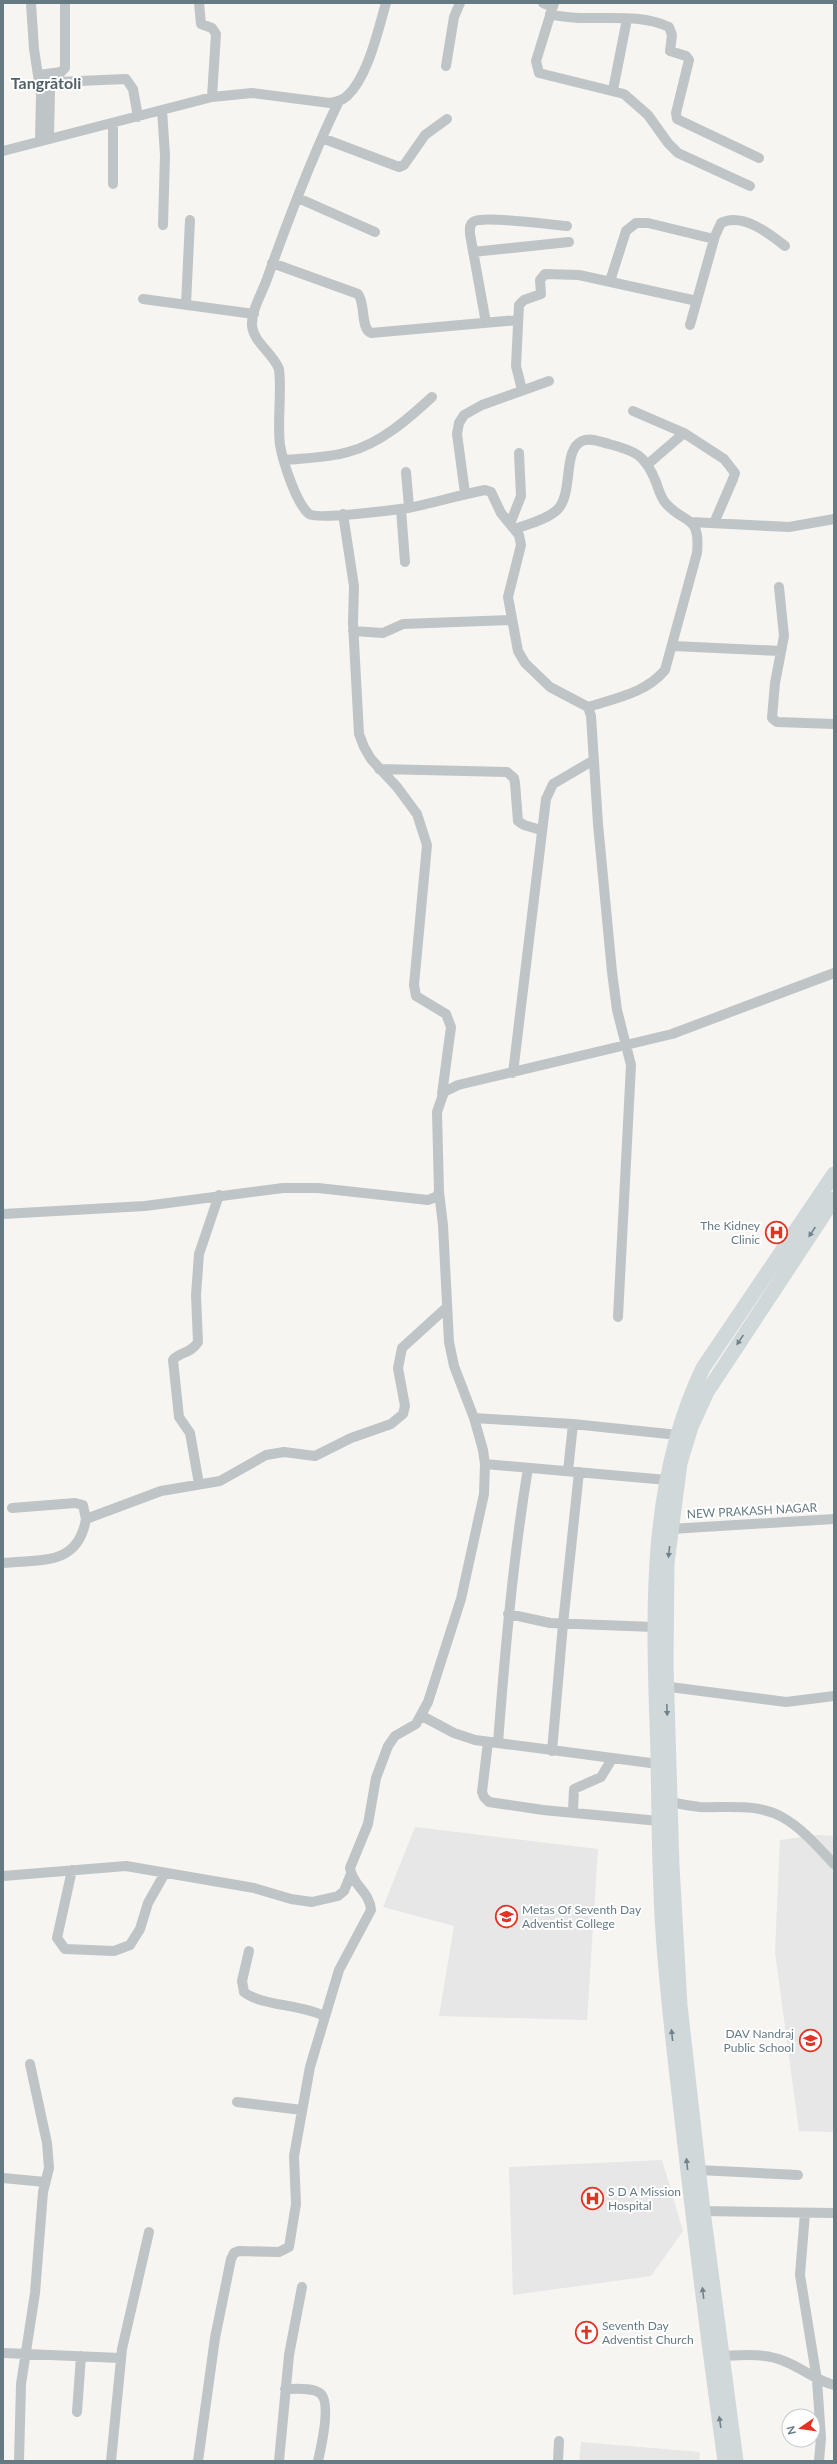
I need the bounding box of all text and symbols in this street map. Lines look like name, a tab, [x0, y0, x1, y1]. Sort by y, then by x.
district label: Tangrātoli	[11, 73, 81, 92]
place label: The Kidney Clinic	[700, 1218, 761, 1247]
hospital icon: The Kidney Clinic	[763, 1220, 789, 1246]
one-way arrow	[808, 1227, 816, 1237]
one-way arrow	[736, 1335, 744, 1345]
street label: NEW PRAKASH NAGAR	[686, 1500, 818, 1521]
one-way arrow	[665, 1546, 672, 1558]
one-way arrow	[664, 1704, 670, 1717]
place label: Metas Of Seventh Day Adventist College	[522, 1902, 642, 1931]
school or university icon: Metas Of Seventh Day Adventist College	[493, 1904, 519, 1930]
place label: DAV Nandraj Public School	[724, 2026, 794, 2055]
school or university icon: DAV Nandraj Public School	[797, 2028, 823, 2054]
one-way arrow	[669, 2029, 676, 2041]
one-way arrow	[684, 2158, 690, 2170]
place label: S D A Mission Hospital	[608, 2184, 681, 2213]
hospital icon: S D A Mission Hospital	[579, 2186, 605, 2212]
one-way arrow	[699, 2287, 706, 2300]
place label: Seventh Day Adventist Church	[602, 2318, 694, 2347]
church icon: Seventh Day Adventist Church	[574, 2320, 600, 2346]
north arrow	[781, 2408, 821, 2448]
one-way arrow	[716, 2416, 723, 2428]
text: N	[783, 2425, 798, 2436]

